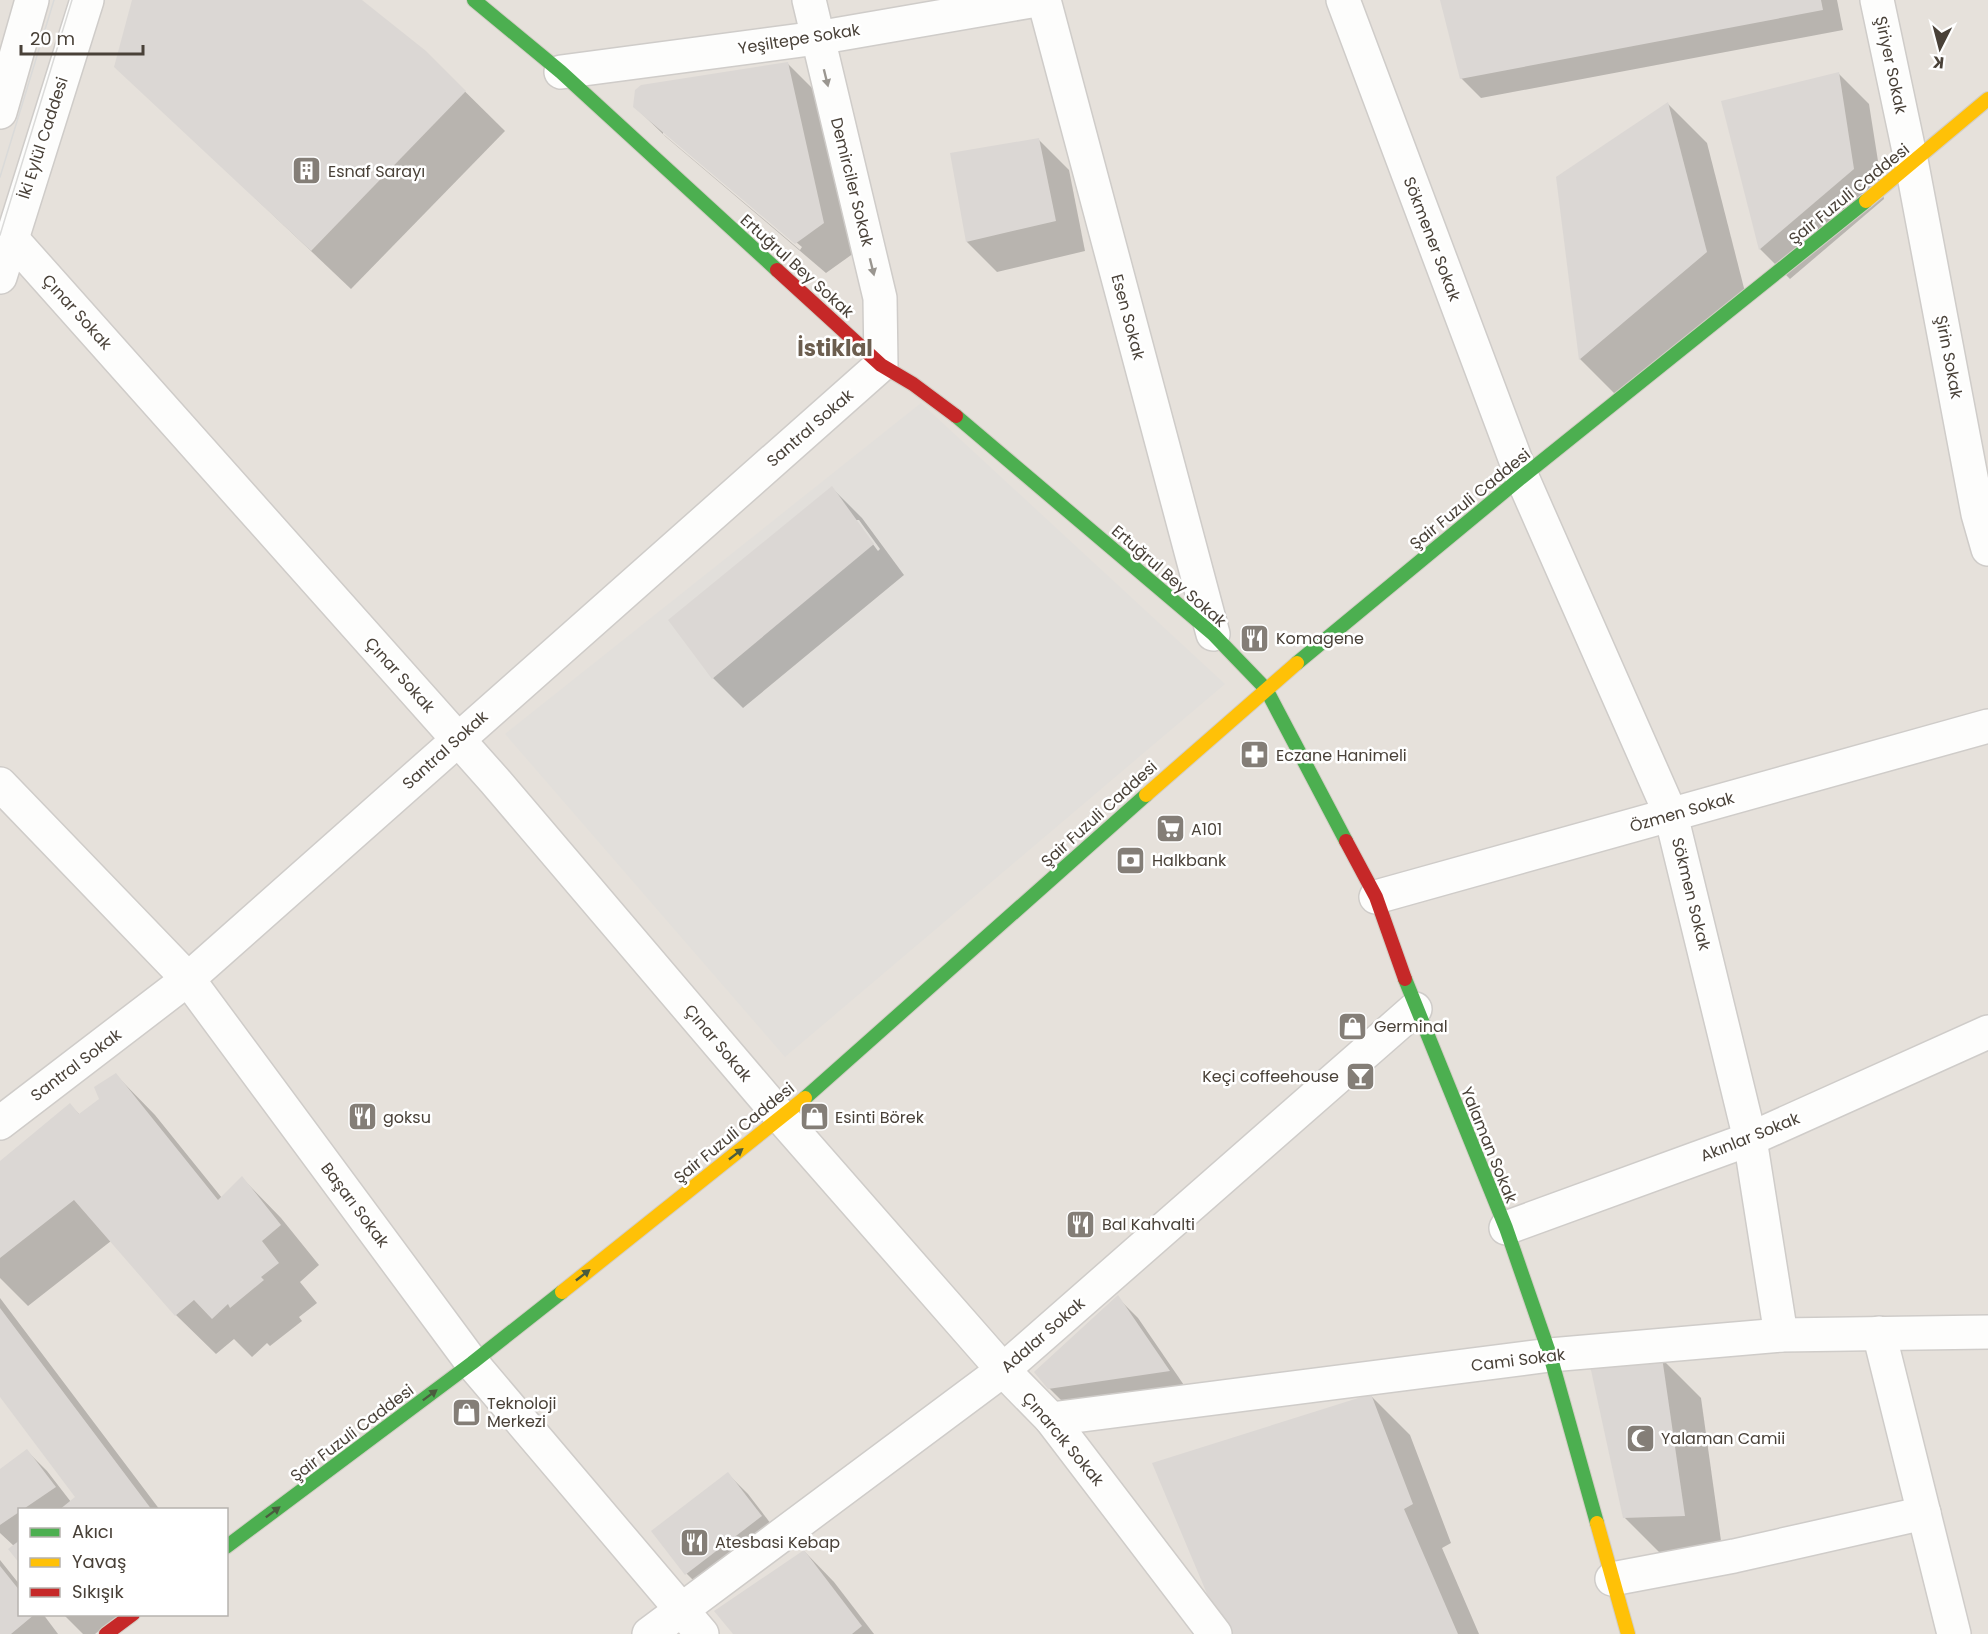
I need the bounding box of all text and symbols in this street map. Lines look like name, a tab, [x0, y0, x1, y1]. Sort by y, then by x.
street label: Şiriyer Sokak	[1869, 14, 1913, 117]
scale bar	[21, 18, 142, 56]
street label: Yeşiltepe Sokak	[736, 18, 862, 60]
north arrow	[1910, 18, 1970, 78]
text: 20 m	[30, 26, 75, 51]
text: K	[1932, 50, 1945, 74]
one-way arrow	[822, 68, 832, 87]
street label: İki Eylül Caddesi	[12, 74, 74, 202]
street label: Demirciler Sokak	[825, 115, 879, 250]
street label: Şair Fuzuli Caddesi	[1784, 138, 1914, 250]
building icon: Esnaf Sarayı	[291, 155, 323, 187]
place label: Esnaf Sarayı	[328, 160, 425, 183]
street label: Sökmener Sokak	[1398, 173, 1467, 305]
street label: Ertuğrul Bey Sokak	[735, 209, 859, 324]
one-way arrow	[868, 258, 878, 276]
street label: Çınar Sokak	[37, 269, 118, 355]
street label: Esen Sokak	[1106, 272, 1151, 363]
street label: Şirin Sokak	[1930, 313, 1969, 401]
district label: İstiklal	[797, 333, 873, 364]
street label: Santral Sokak	[762, 383, 859, 472]
street label: Şair Fuzuli Caddesi	[1405, 443, 1535, 555]
street label: Ertuğrul Bey Sokak	[1107, 520, 1232, 633]
restaurant icon: Komagene	[1239, 622, 1271, 654]
place label: Komagene	[1276, 627, 1364, 650]
street label: Çınar Sokak	[360, 632, 441, 718]
street label: Santral Sokak	[397, 705, 493, 795]
pharmacy icon: Eczane Hanimeli	[1239, 739, 1271, 771]
place label: Eczane Hanimeli	[1276, 744, 1407, 767]
street label: Şair Fuzuli Caddesi	[1036, 755, 1162, 873]
street label: Özmen Sokak	[1627, 786, 1738, 838]
supermarket icon: A101	[1154, 813, 1186, 845]
place label: A101	[1191, 818, 1222, 841]
street label: Sökmen Sokak	[1666, 835, 1716, 954]
bank icon: Halkbank	[1115, 844, 1147, 876]
place label: Halkbank	[1152, 849, 1227, 872]
street label: Çınar Sokak	[679, 999, 758, 1087]
shop icon: Germinal	[1337, 1010, 1369, 1042]
place label: Germinal	[1374, 1015, 1448, 1038]
street label: Santral Sokak	[26, 1023, 127, 1107]
bar icon: Keçi coffeehouse	[1344, 1060, 1376, 1092]
place label: Keçi coffeehouse	[1202, 1065, 1339, 1088]
street label: Şair Fuzuli Caddesi	[669, 1077, 799, 1189]
street label: Yalaman Sokak	[1455, 1083, 1523, 1207]
restaurant icon: goksu	[346, 1101, 378, 1133]
shop icon: Esinti Börek	[798, 1101, 830, 1133]
place label: goksu	[383, 1106, 431, 1129]
place label: Esinti Börek	[835, 1106, 925, 1129]
street label: Akınlar Sokak	[1697, 1106, 1804, 1167]
one-way arrow	[728, 1147, 744, 1160]
street label: Başarı Sokak	[315, 1158, 395, 1253]
restaurant icon: Bal Kahvalti	[1065, 1208, 1097, 1240]
place label: Bal Kahvalti	[1102, 1213, 1195, 1236]
one-way arrow	[575, 1269, 591, 1282]
street label: Adalar Sokak	[996, 1292, 1090, 1378]
street label: Cami Sokak	[1470, 1343, 1567, 1377]
street label: Şair Fuzuli Caddesi	[285, 1379, 419, 1487]
street label: Çınarcık Sokak	[1017, 1387, 1110, 1492]
one-way arrow	[421, 1389, 437, 1401]
place label: Teknoloji Merkezi	[487, 1392, 556, 1433]
shop icon: Teknoloji Merkezi	[450, 1396, 482, 1428]
mosque icon: Yalaman Camii	[1624, 1422, 1656, 1454]
place label: Yalaman Camii	[1661, 1427, 1785, 1450]
one-way arrow	[265, 1506, 281, 1518]
legend	[18, 1508, 228, 1616]
text: Akıcı	[72, 1519, 113, 1544]
restaurant icon: Atesbasi Kebap	[678, 1526, 710, 1558]
place label: Atesbasi Kebap	[715, 1531, 840, 1554]
text: Yavaş	[72, 1549, 126, 1574]
text: Sıkışık	[72, 1579, 125, 1604]

